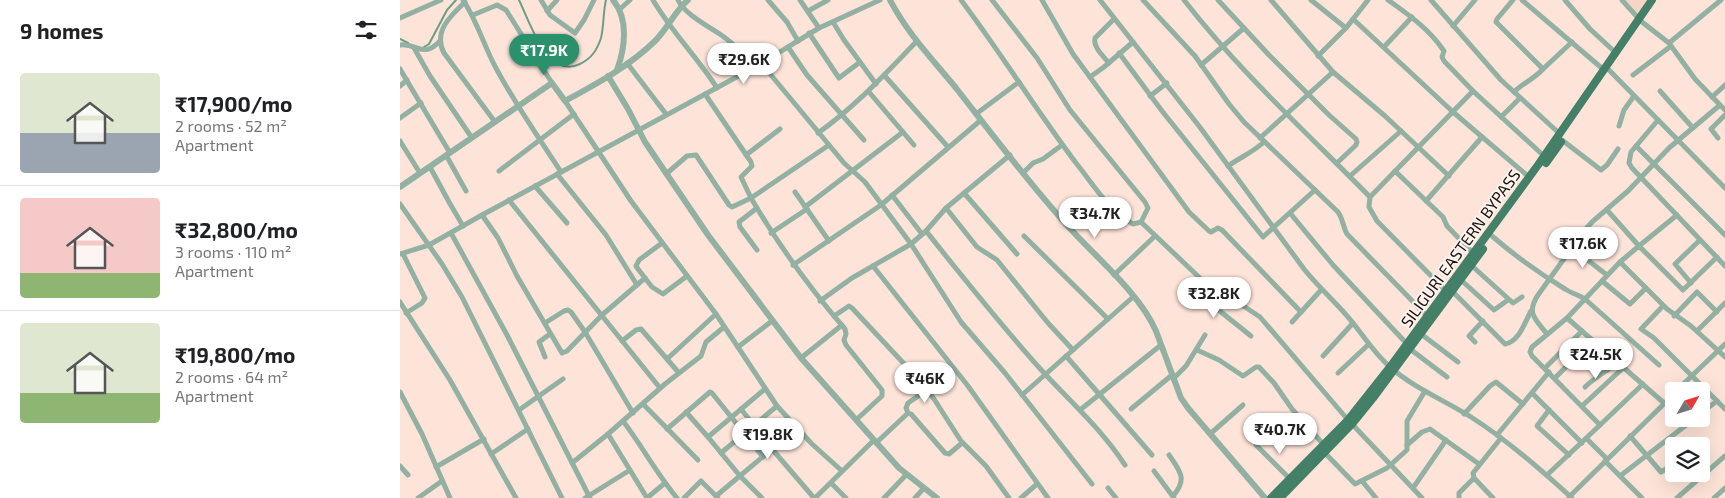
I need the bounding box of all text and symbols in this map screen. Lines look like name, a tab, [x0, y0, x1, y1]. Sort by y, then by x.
icon: filters	[352, 16, 380, 44]
text: 9 homes	[20, 18, 103, 43]
pin: ₹17.9K	[503, 34, 585, 76]
text: ₹17.9K	[520, 40, 568, 59]
pin: ₹29.6K	[703, 42, 785, 85]
text: ₹29.6K	[718, 49, 770, 68]
text: ₹17,900/mo	[175, 91, 293, 116]
icon: home	[60, 93, 120, 153]
text: 2 rooms · 52 m²	[175, 116, 287, 135]
text: Apartment	[175, 135, 254, 154]
street label: SILIGURI EASTERN BYPASS	[1396, 165, 1524, 331]
pin: ₹34.7K	[1054, 196, 1136, 239]
text: ₹34.7K	[1070, 203, 1120, 222]
text: ₹32,800/mo	[175, 217, 298, 242]
icon: home	[60, 218, 120, 278]
pin: ₹17.6K	[1542, 226, 1624, 269]
text: ₹17.6K	[1559, 233, 1607, 252]
text: 3 rooms · 110 m²	[175, 242, 292, 261]
text: Apartment	[175, 261, 254, 280]
pin: ₹32.8K	[1173, 276, 1255, 319]
text: ₹32.8K	[1188, 283, 1240, 302]
pin: ₹24.5K	[1555, 338, 1637, 380]
text: ₹19,800/mo	[175, 342, 295, 367]
icon: home	[60, 343, 120, 403]
text: ₹24.5K	[1570, 344, 1622, 363]
pin: ₹46K	[895, 362, 955, 404]
text: 2 rooms · 64 m²	[175, 367, 288, 386]
text: ₹46K	[905, 368, 945, 387]
north arrow	[1665, 382, 1710, 428]
map controls	[1665, 382, 1710, 482]
text: Apartment	[175, 386, 254, 405]
pin: ₹40.7K	[1239, 412, 1321, 455]
pin: ₹19.8K	[727, 418, 809, 460]
text: ₹40.7K	[1254, 419, 1306, 438]
text: ₹19.8K	[743, 424, 793, 443]
button: layers	[1665, 437, 1710, 482]

